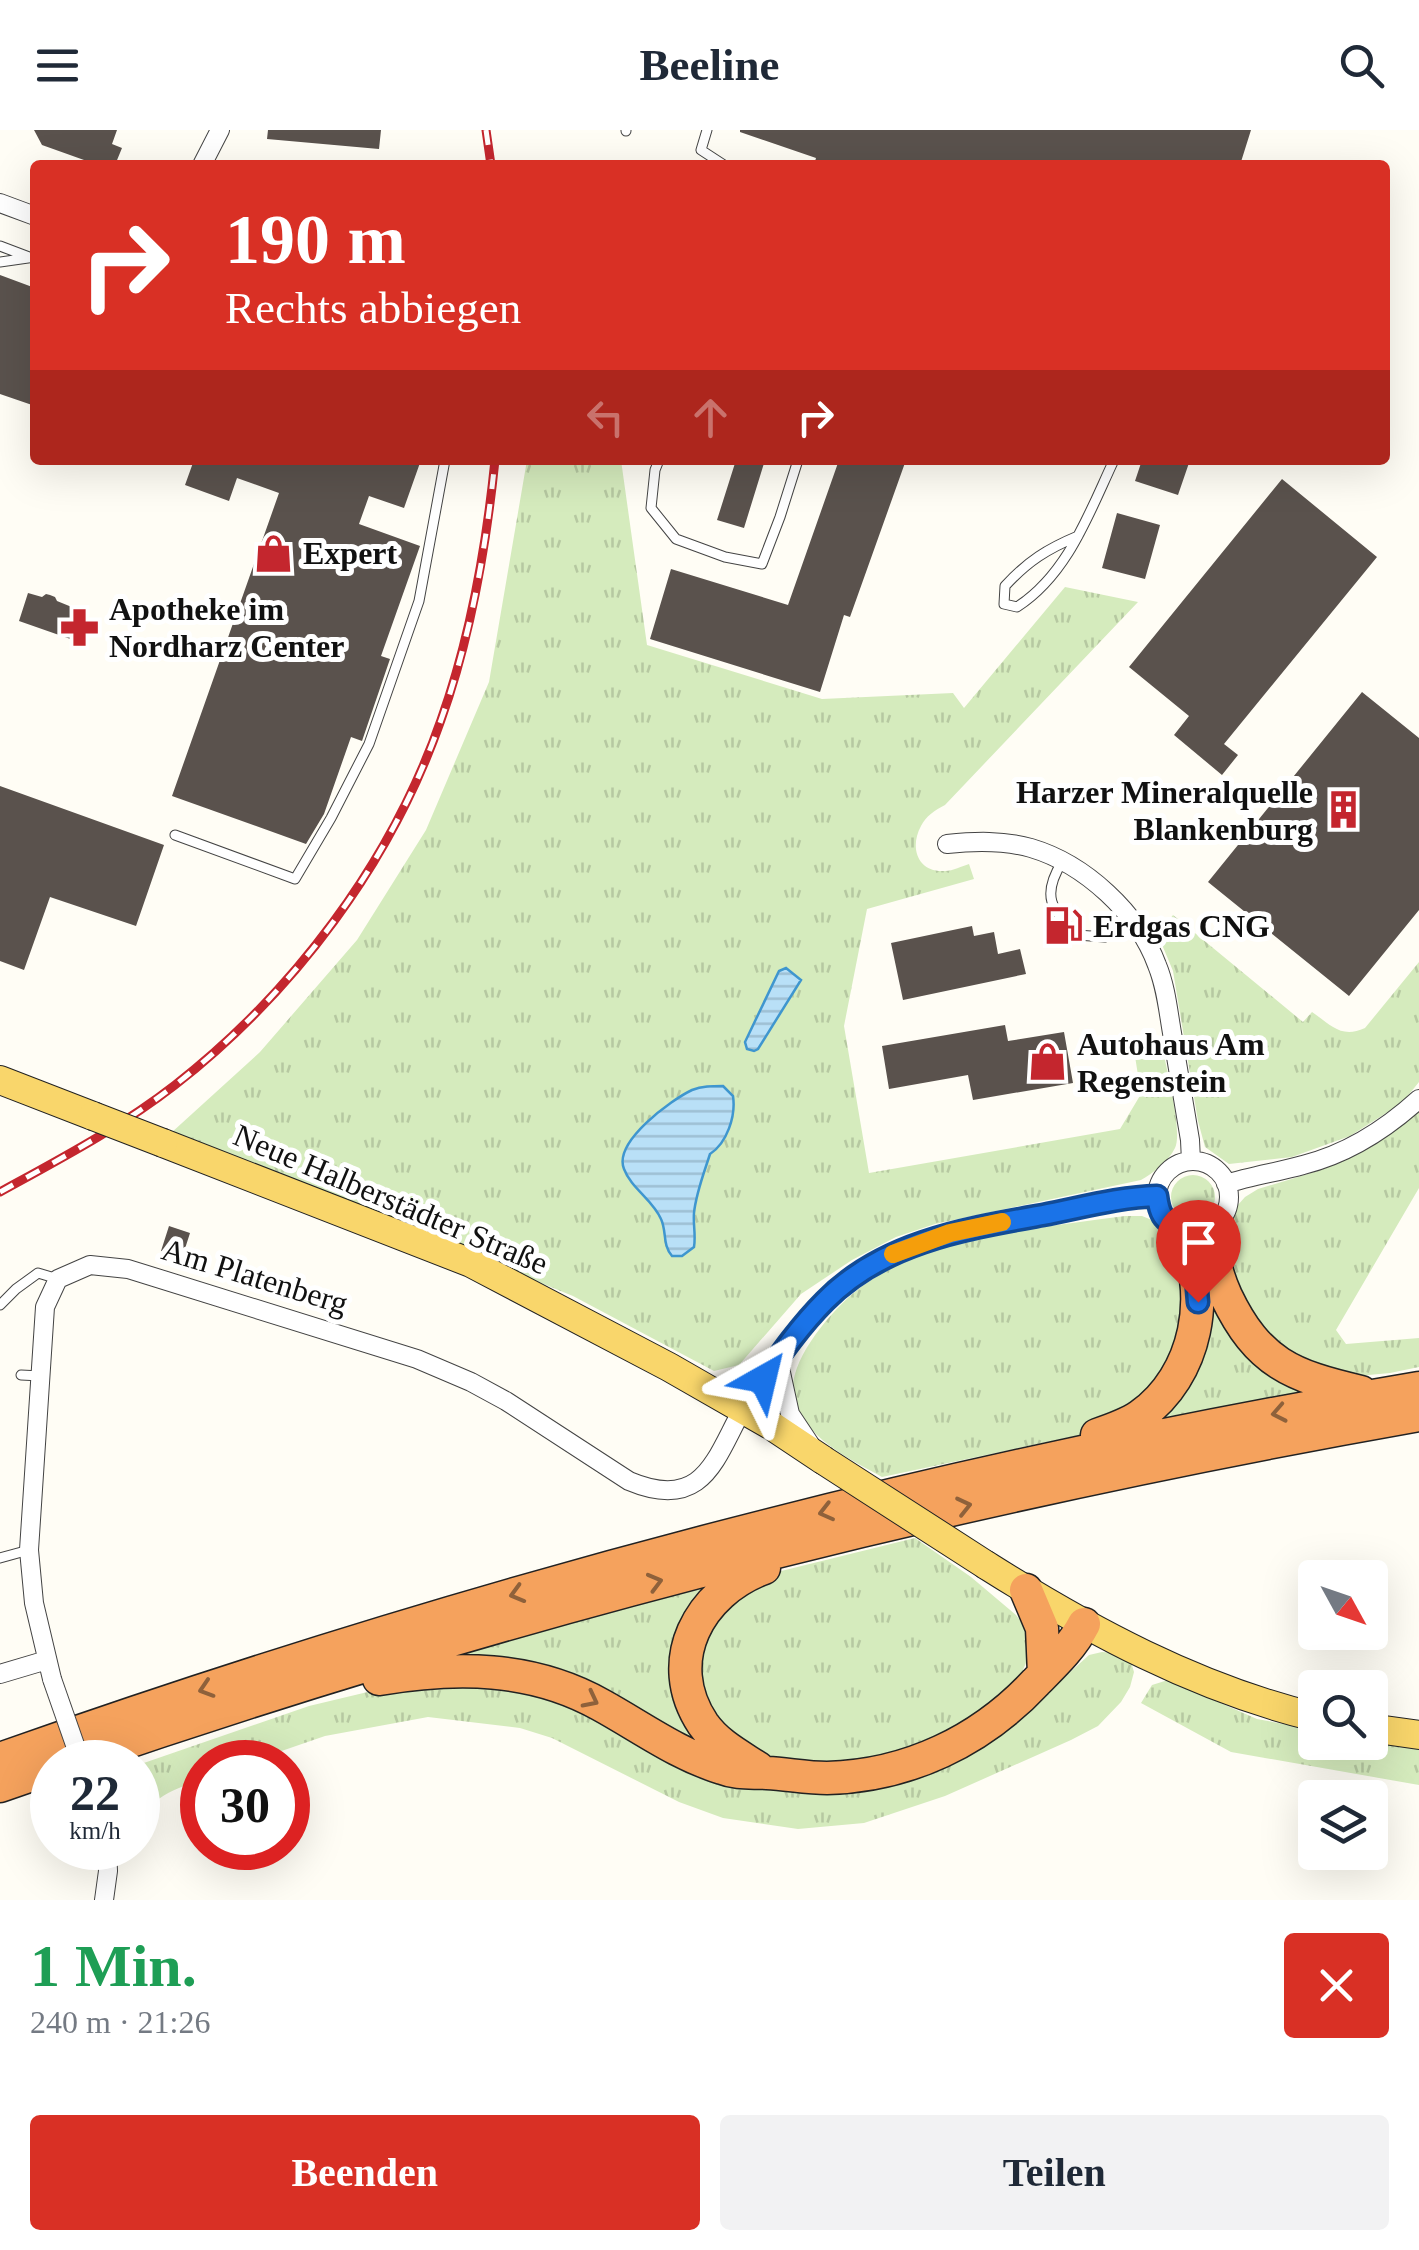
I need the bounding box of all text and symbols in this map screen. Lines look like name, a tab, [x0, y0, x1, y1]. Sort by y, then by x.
icon: menu	[30, 38, 85, 93]
icon: search	[1334, 38, 1389, 93]
text: Beeline	[640, 40, 779, 90]
icon: right	[60, 200, 190, 330]
text: 190 m	[225, 201, 406, 278]
text: Rechts abbiegen	[225, 283, 521, 333]
icon: left	[578, 390, 633, 445]
icon: ahead	[683, 390, 738, 445]
icon: right	[788, 390, 843, 445]
shop icon: Expert	[252, 532, 294, 574]
place label: Expert	[303, 535, 398, 571]
place label: Apotheke im Nordharz Center	[109, 591, 344, 664]
pharmacy icon: Apotheke im Nordharz Center	[58, 606, 100, 648]
place label: Harzer Mineralquelle Blankenburg	[1016, 774, 1313, 847]
building icon: Harzer Mineralquelle Blankenburg	[1322, 789, 1364, 831]
fuel station icon: Erdgas CNG	[1042, 905, 1084, 947]
place label: Erdgas CNG	[1093, 908, 1270, 944]
place label: Autohaus Am Regenstein	[1077, 1026, 1265, 1099]
shop icon: Autohaus Am Regenstein	[1026, 1041, 1068, 1083]
street label: Neue Halberstädter Straße	[229, 1116, 553, 1282]
pin	[1156, 1200, 1241, 1303]
icon: arrive	[1171, 1215, 1226, 1270]
street label: Am Platenberg	[158, 1231, 352, 1321]
position arrow	[711, 1327, 815, 1431]
one-way arrow	[1271, 1402, 1288, 1423]
one-way arrow	[955, 1497, 972, 1518]
one-way arrow	[818, 1500, 835, 1521]
north arrow	[1298, 1560, 1388, 1650]
map controls	[1298, 1560, 1388, 1870]
one-way arrow	[646, 1573, 663, 1594]
one-way arrow	[509, 1582, 526, 1603]
button: search	[1298, 1670, 1388, 1760]
one-way arrow	[199, 1677, 216, 1697]
one-way arrow	[581, 1688, 599, 1707]
speed limit sign: 30	[180, 1740, 310, 1870]
text: 22	[70, 1765, 120, 1821]
button: layers	[1298, 1780, 1388, 1870]
text: km/h	[69, 1817, 121, 1844]
text: 1 Min.	[30, 1933, 197, 1999]
button: close	[1284, 1933, 1389, 2038]
text: 240 m · 21:26	[30, 2004, 210, 2040]
button: Beenden	[30, 2115, 700, 2230]
button: Teilen	[720, 2115, 1389, 2230]

